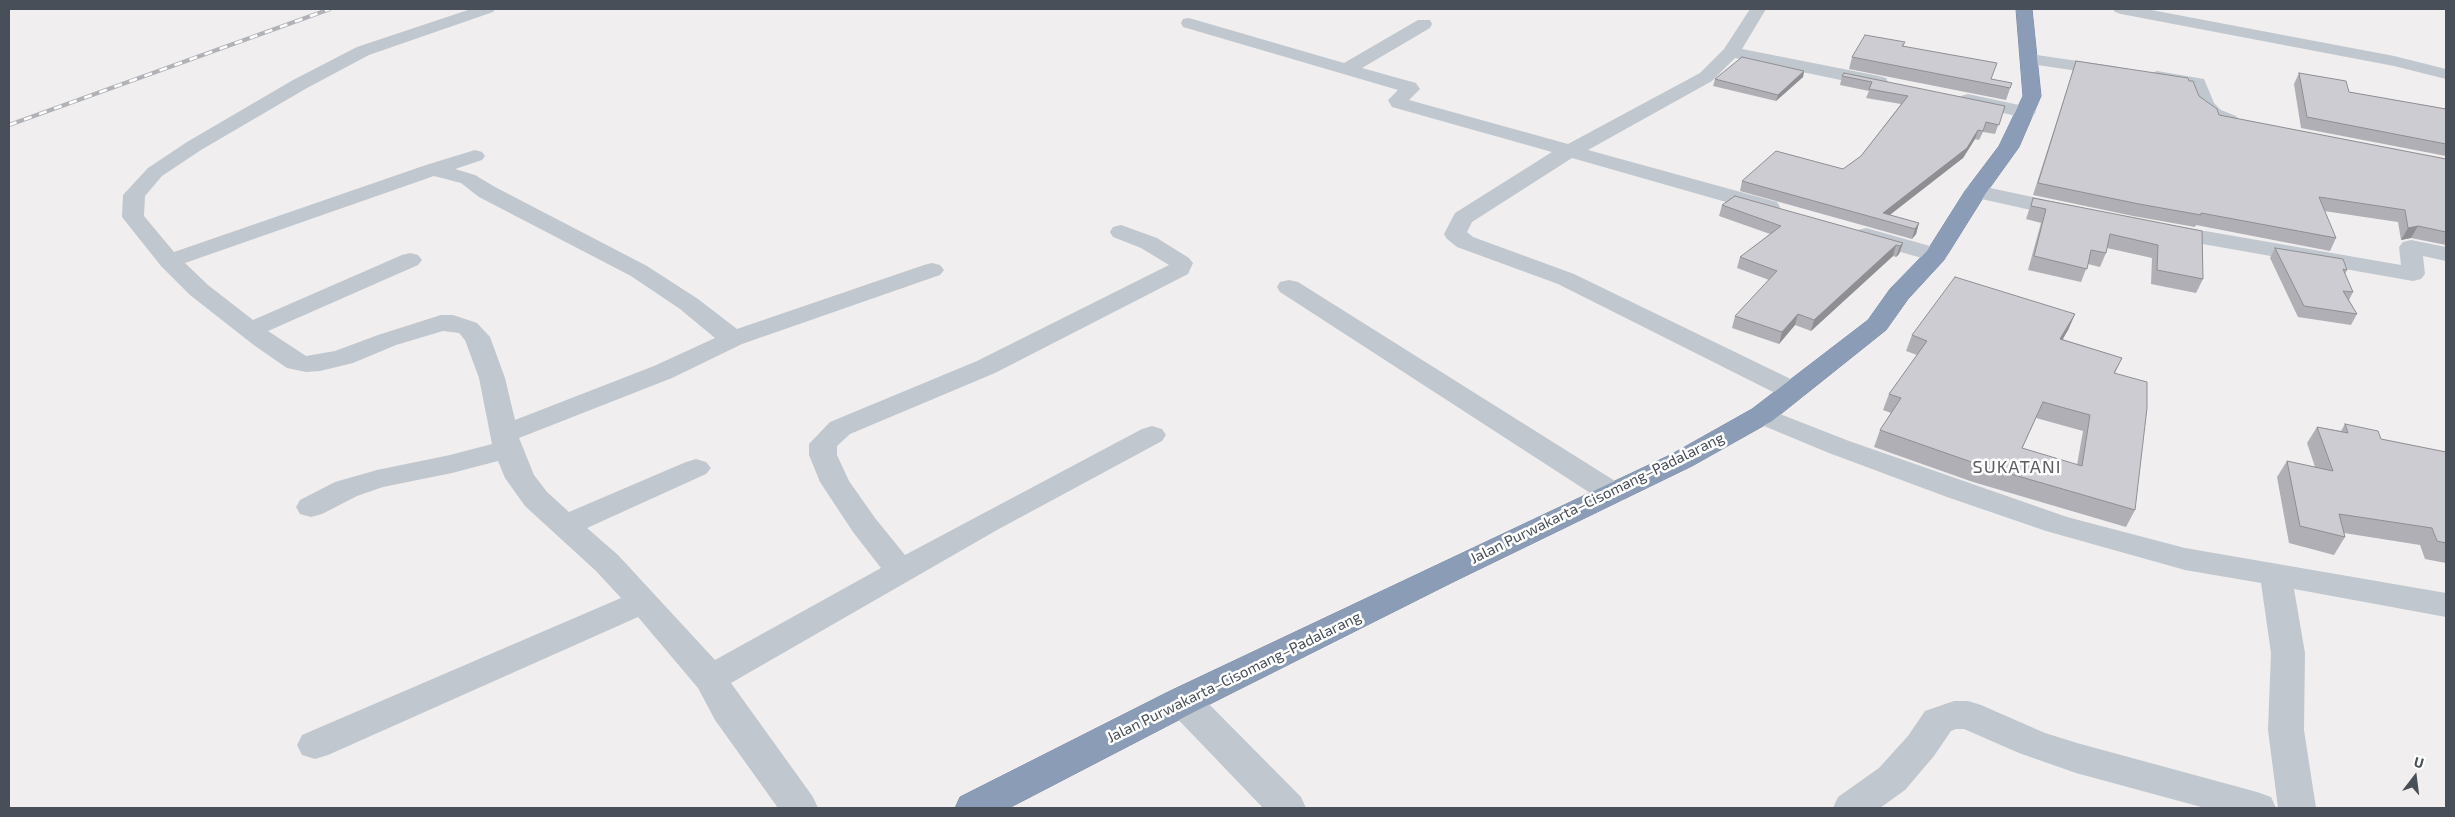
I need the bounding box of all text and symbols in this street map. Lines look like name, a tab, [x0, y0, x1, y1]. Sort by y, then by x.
street label: Jalan Purwakarta–Cisomang–Padalarang	[1467, 428, 1727, 568]
district label: SUKATANI	[1972, 456, 2062, 478]
street label: Jalan Purwakarta–Cisomang–Padalarang	[1104, 607, 1364, 747]
north arrow	[2390, 752, 2440, 802]
text: U	[2412, 753, 2426, 771]

